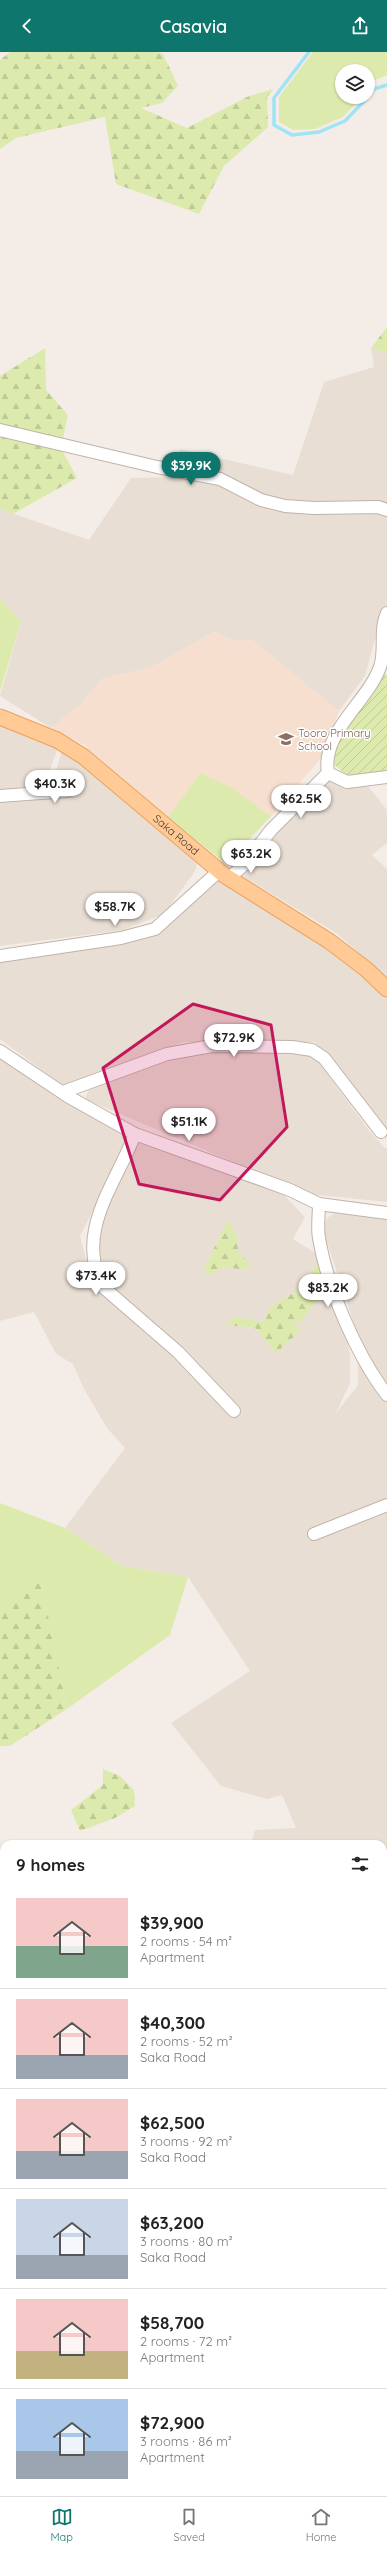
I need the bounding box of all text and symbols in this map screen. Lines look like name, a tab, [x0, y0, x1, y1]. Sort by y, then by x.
icon: back	[16, 15, 38, 37]
text: Casavia	[160, 15, 227, 38]
icon: share	[349, 15, 371, 37]
map controls	[335, 64, 375, 104]
button: layers	[335, 64, 375, 104]
pin: $39.9K	[158, 452, 224, 486]
text: $39.9K	[171, 457, 211, 473]
place label: Tooro Primary School	[298, 726, 371, 753]
school or university icon: Tooro Primary School	[277, 730, 295, 748]
pin: $40.3K	[22, 770, 88, 804]
text: $40.3K	[34, 775, 76, 791]
pin: $62.5K	[268, 785, 334, 819]
text: $62.5K	[280, 790, 322, 806]
street label: Saka Road	[150, 811, 202, 858]
pin: $63.2K	[218, 840, 284, 874]
text: $63.2K	[230, 845, 272, 861]
pin: $58.7K	[82, 893, 148, 927]
text: $58.7K	[94, 898, 136, 914]
pin: $72.9K	[201, 1024, 267, 1058]
text: $72.9K	[213, 1029, 255, 1045]
pin: $51.1K	[156, 1108, 222, 1142]
text: $51.1K	[171, 1113, 207, 1129]
pin: $73.4K	[63, 1262, 129, 1296]
text: $73.4K	[76, 1267, 116, 1283]
pin: $83.2K	[295, 1274, 361, 1308]
text: $83.2K	[307, 1279, 349, 1295]
icon: filters	[349, 1853, 371, 1875]
text: 9 homes	[16, 1854, 85, 1875]
text: $39,900	[140, 1912, 204, 1933]
icon: home	[48, 1914, 96, 1962]
text: 2 rooms · 54 m²	[140, 1933, 232, 1949]
text: Apartment	[140, 1949, 205, 1965]
text: $40,300	[140, 2012, 205, 2033]
icon: home	[48, 2015, 96, 2063]
text: 2 rooms · 52 m²	[140, 2033, 233, 2049]
text: Saka Road	[140, 2049, 206, 2065]
text: $62,500	[140, 2112, 205, 2133]
icon: home	[48, 2115, 96, 2163]
text: 3 rooms · 92 m²	[140, 2133, 232, 2149]
text: Saka Road	[140, 2149, 206, 2165]
text: $63,200	[140, 2212, 204, 2233]
icon: home	[48, 2215, 96, 2263]
text: 3 rooms · 80 m²	[140, 2233, 233, 2249]
text: Saka Road	[140, 2249, 206, 2265]
text: $58,700	[140, 2312, 204, 2333]
icon: home	[48, 2315, 96, 2363]
text: 2 rooms · 72 m²	[140, 2333, 232, 2349]
text: Apartment	[140, 2349, 205, 2365]
text: $72,900	[140, 2412, 204, 2433]
icon: home	[48, 2415, 96, 2463]
text: 3 rooms · 86 m²	[140, 2433, 232, 2449]
text: Apartment	[140, 2449, 205, 2465]
tab: Map	[50, 2506, 73, 2544]
tab: Saved	[174, 2506, 205, 2544]
tab: Home	[306, 2506, 337, 2544]

